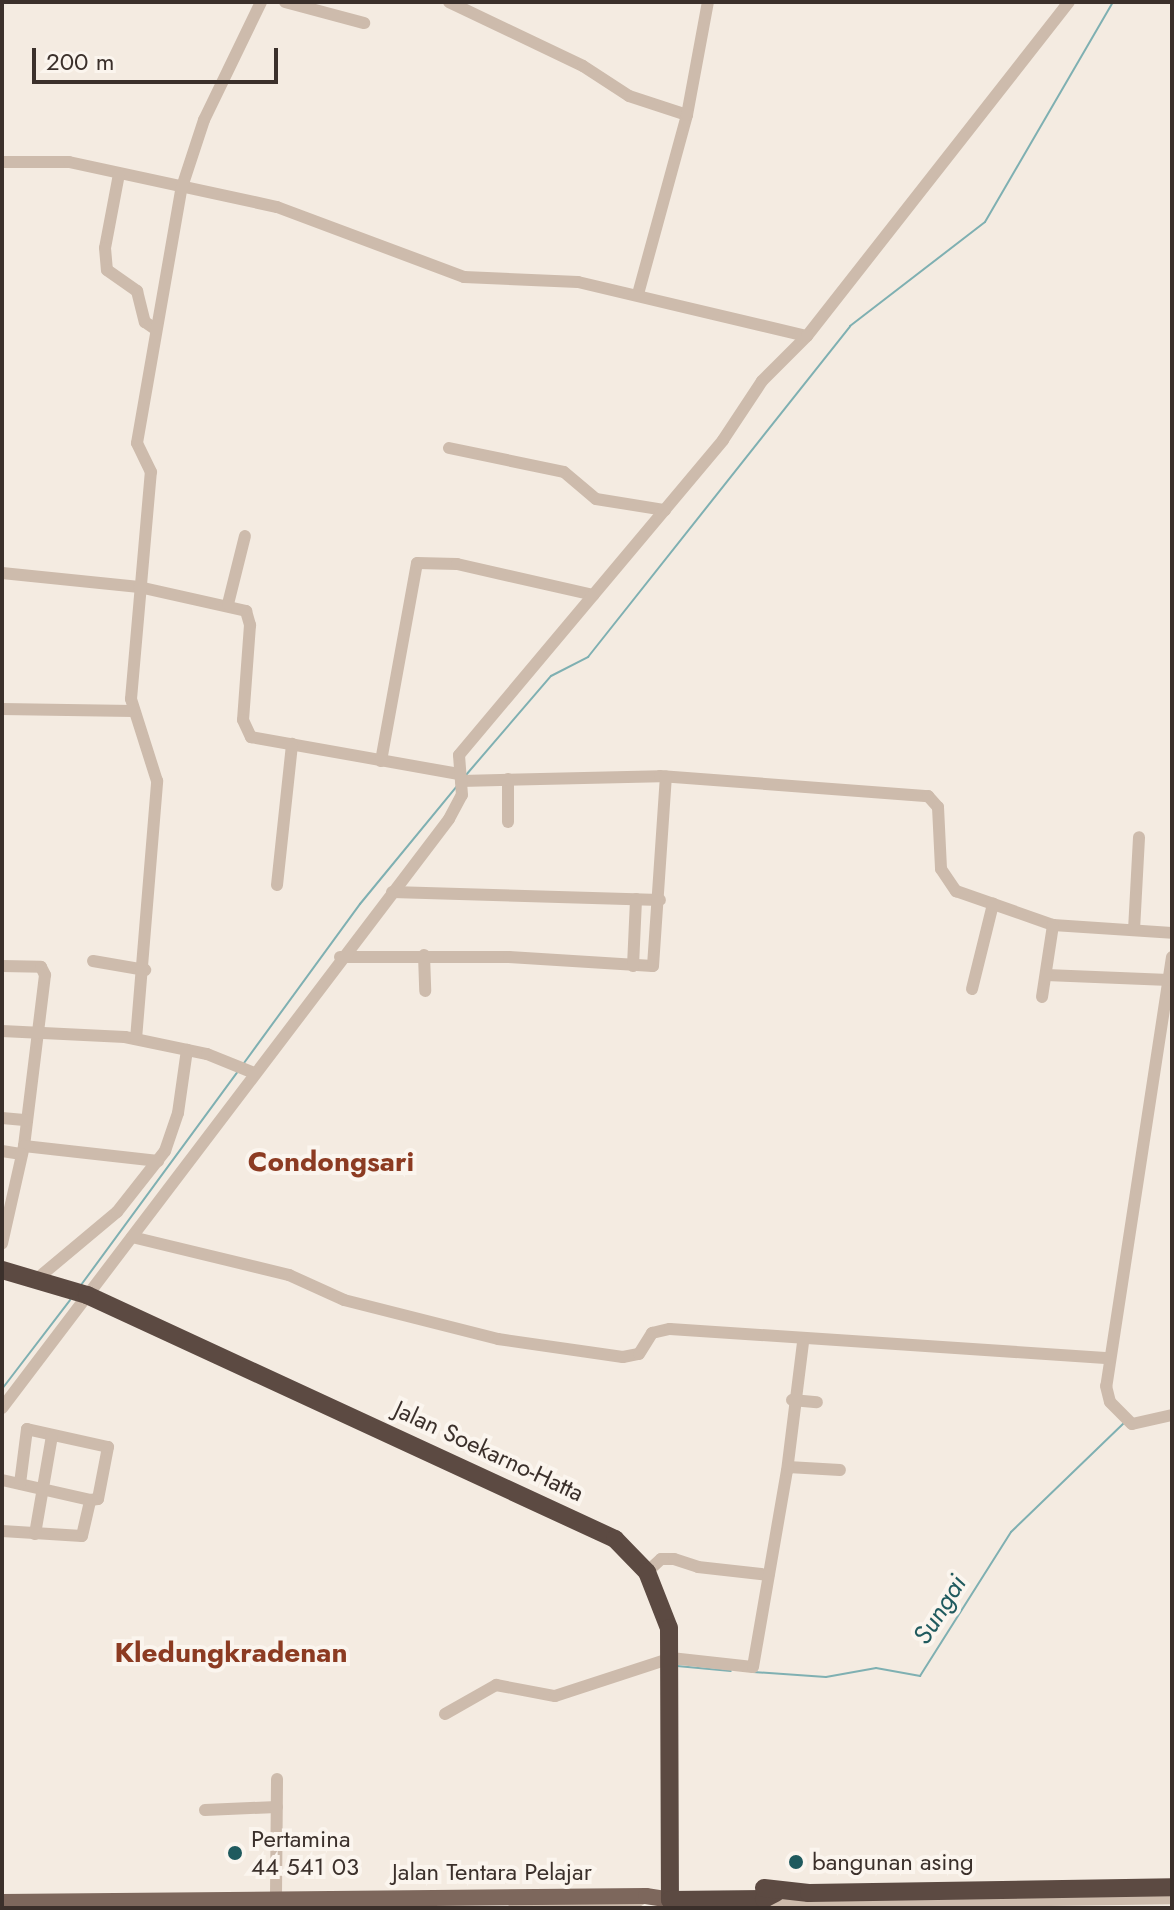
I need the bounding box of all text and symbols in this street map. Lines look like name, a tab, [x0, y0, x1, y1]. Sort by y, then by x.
scale bar	[36, 32, 282, 82]
text: 200 m	[46, 44, 114, 79]
district label: Condongsari	[248, 1145, 414, 1179]
street label: Jalan Soekarno-Hatta	[390, 1394, 588, 1508]
water label: Sungai	[907, 1570, 973, 1650]
district label: Kledungkradenan	[114, 1636, 348, 1670]
place label: Pertamina 44 541 03	[251, 1825, 359, 1881]
marker: Pertamina 44 541 03	[226, 1844, 244, 1862]
place label: bangunan asing	[812, 1848, 974, 1876]
marker: bangunan asing	[787, 1853, 805, 1871]
street label: Jalan Tentara Pelajar	[392, 1858, 592, 1886]

